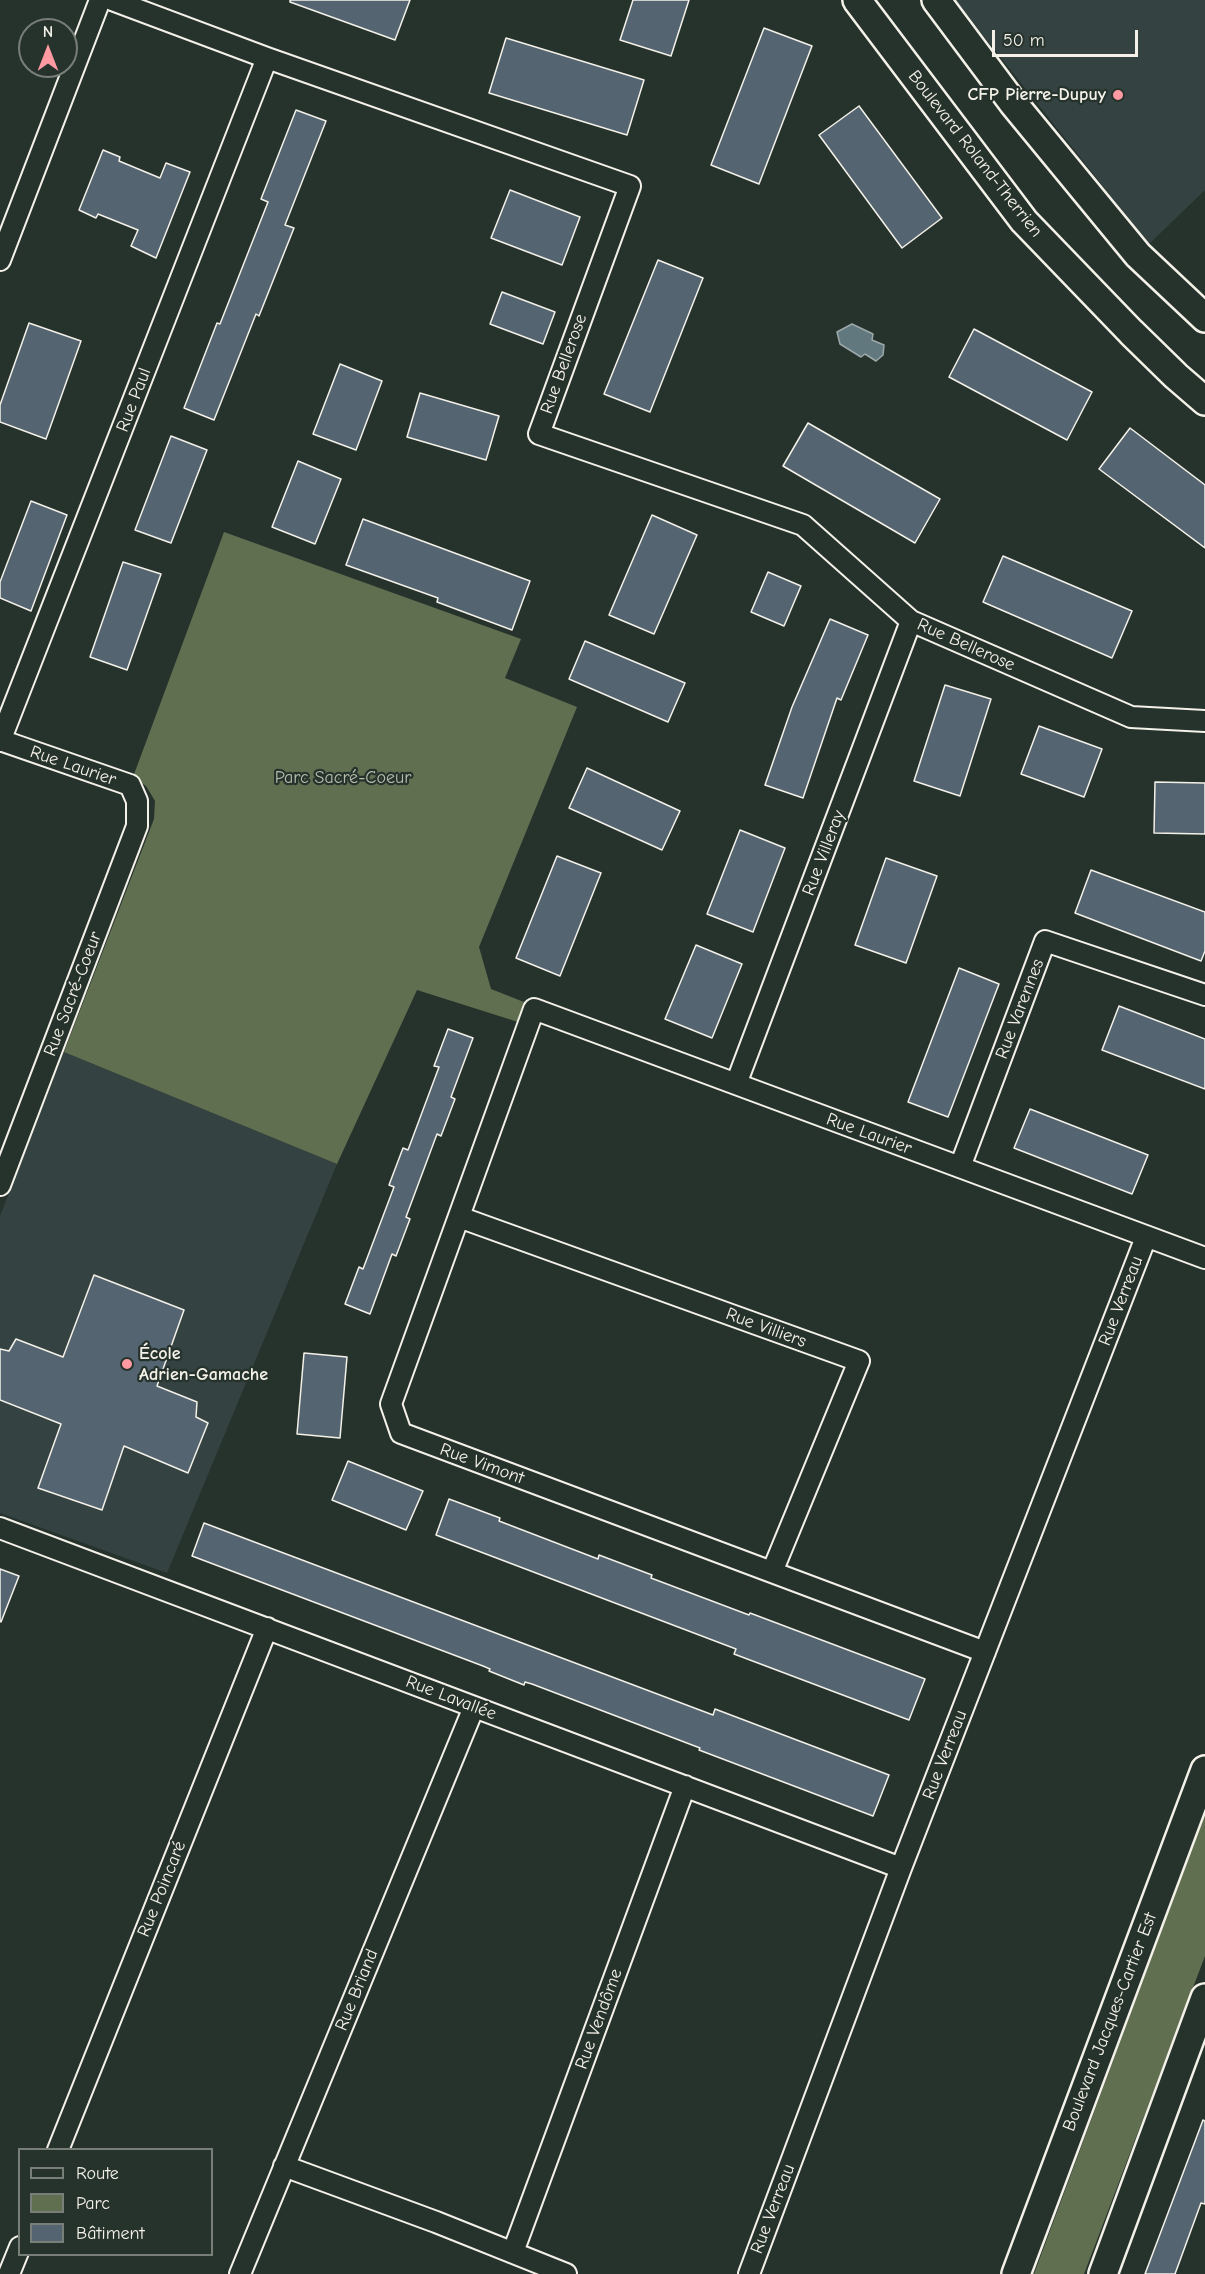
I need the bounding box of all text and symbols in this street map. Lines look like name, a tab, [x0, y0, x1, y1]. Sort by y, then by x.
north arrow	[18, 18, 78, 78]
scale bar	[995, 18, 1140, 56]
text: N	[43, 23, 53, 41]
text: 50 m	[1003, 30, 1045, 51]
street label: Boulevard Roland-Therrien	[903, 66, 1047, 242]
place label: CFP Pierre-Dupuy	[968, 84, 1106, 106]
marker: CFP Pierre-Dupuy	[1111, 88, 1125, 102]
street label: Rue Bellerose	[536, 311, 592, 417]
street label: Rue Paul	[112, 365, 156, 435]
street label: Rue Bellerose	[914, 614, 1018, 676]
street label: Rue Laurier	[27, 741, 119, 791]
park label: Parc Sacré-Coeur	[275, 767, 411, 789]
street label: Rue Villeray	[798, 807, 850, 899]
street label: Rue Sacré-Coeur	[39, 929, 107, 1059]
street label: Rue Varennes	[991, 956, 1049, 1062]
street label: Rue Laurier	[823, 1109, 915, 1159]
street label: Rue Verreau	[1094, 1253, 1148, 1349]
street label: Rue Villiers	[723, 1303, 809, 1353]
place label: École Adrien-Gamache	[139, 1343, 268, 1386]
marker: École Adrien-Gamache	[120, 1357, 134, 1371]
street label: Rue Vimont	[437, 1439, 527, 1489]
street label: Rue Lavallée	[403, 1671, 499, 1725]
street label: Rue Verreau	[918, 1707, 972, 1803]
street label: Rue Poincaré	[133, 1838, 191, 1940]
street label: Boulevard Jacques-Cartier Est	[1058, 1910, 1162, 2134]
street label: Rue Briand	[331, 1946, 383, 2034]
street label: Rue Vendôme	[571, 1966, 627, 2072]
legend	[18, 2148, 213, 2256]
street label: Rue Verreau	[746, 2161, 800, 2257]
text: Route	[76, 2163, 119, 2184]
text: Parc	[76, 2193, 110, 2214]
text: Bâtiment	[76, 2223, 145, 2244]

